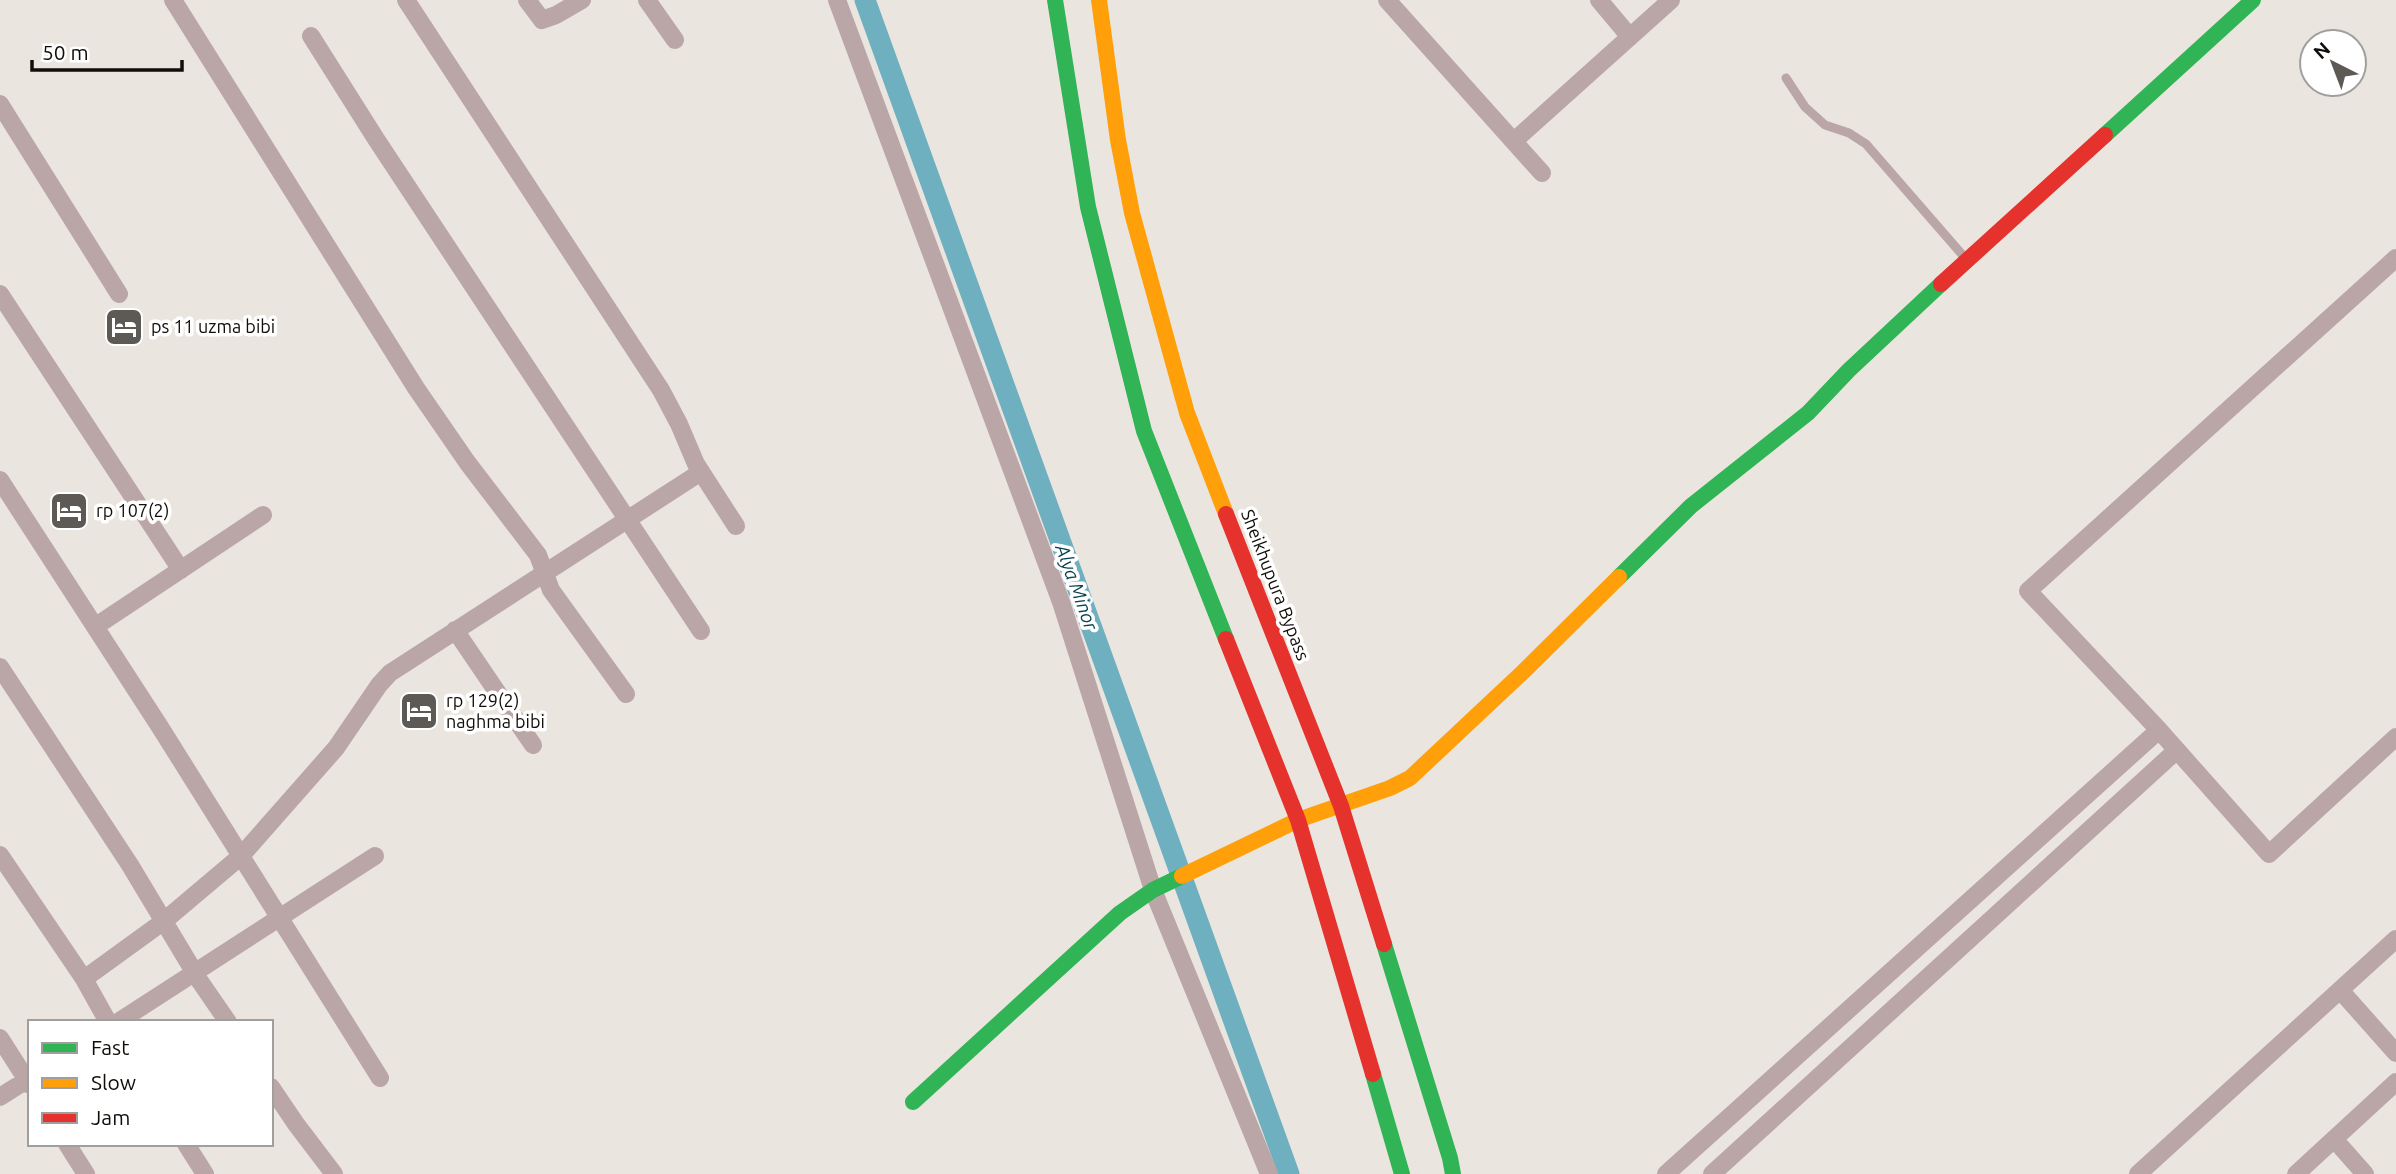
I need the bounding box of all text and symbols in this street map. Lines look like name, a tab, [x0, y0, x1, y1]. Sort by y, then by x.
scale bar	[32, 28, 182, 72]
north arrow	[2298, 28, 2368, 98]
text: N	[2309, 37, 2334, 63]
text: 50 m	[42, 40, 89, 64]
hotel icon: ps 11 uzma bibi	[103, 306, 145, 348]
place label: ps 11 uzma bibi	[151, 316, 275, 336]
hotel icon: rp 107(2)	[48, 490, 90, 532]
place label: rp 107(2)	[96, 500, 169, 521]
street label: Sheikhupura Bypass	[1238, 506, 1314, 663]
water label: Alya Minor	[1051, 540, 1103, 634]
hotel icon: rp 129(2) naghma bibi	[398, 690, 440, 732]
place label: rp 129(2) naghma bibi	[446, 690, 545, 731]
legend	[28, 1020, 273, 1146]
text: Fast	[91, 1035, 129, 1059]
text: Slow	[91, 1070, 136, 1094]
text: Jam	[91, 1105, 130, 1129]

